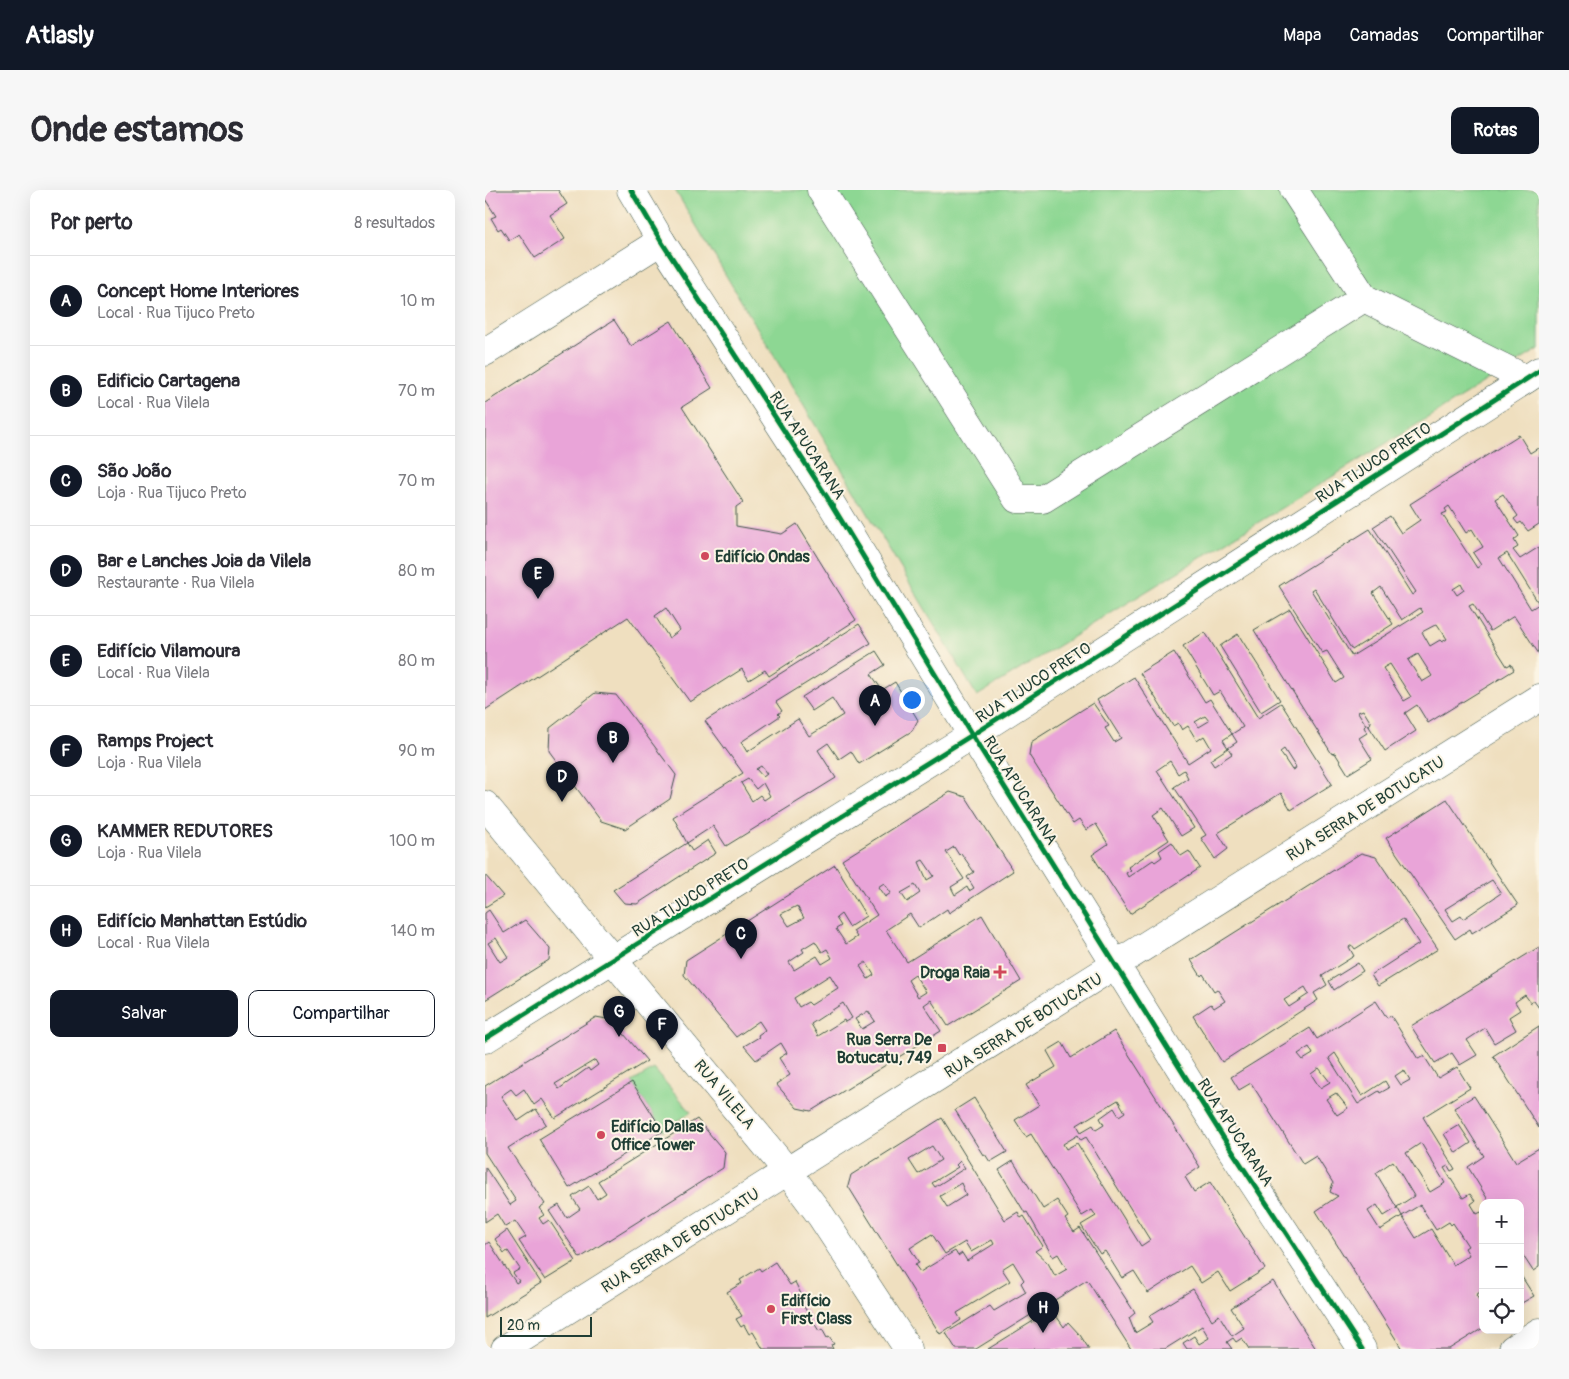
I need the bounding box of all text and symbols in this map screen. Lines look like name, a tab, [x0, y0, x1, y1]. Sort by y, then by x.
text: Atlasly	[25, 21, 94, 50]
text: Mapa	[1283, 24, 1321, 47]
text: Camadas	[1349, 24, 1419, 47]
text: Compartilhar	[1447, 24, 1544, 47]
button: Rotas	[1451, 107, 1539, 154]
text: Onde estamos	[30, 108, 243, 152]
text: Por perto	[50, 209, 132, 236]
text: 8 resultados	[354, 213, 435, 233]
text: Concept Home Interiores	[97, 279, 299, 303]
text: A	[61, 291, 71, 311]
text: 10 m	[400, 291, 435, 311]
text: Local · Rua Tijuco Preto	[97, 303, 255, 323]
text: Edificio Cartagena	[97, 369, 240, 393]
text: B	[61, 381, 71, 401]
text: 70 m	[398, 381, 435, 401]
street label: RUA APUCARANA	[765, 388, 849, 503]
text: Local · Rua Vilela	[97, 393, 210, 413]
street label: RUA TIJUCO PRETO	[1312, 418, 1435, 508]
text: São João	[97, 459, 172, 483]
text: C	[61, 471, 71, 491]
text: 70 m	[398, 471, 435, 491]
text: Loja · Rua Tijuco Preto	[97, 483, 247, 503]
place label: Edifício Ondas	[715, 547, 811, 567]
text: Bar e Lanches Joia da Vilela	[97, 549, 311, 573]
marker: Edifício Ondas	[699, 550, 711, 562]
pin: E	[522, 558, 554, 599]
text: D	[61, 561, 71, 581]
text: 80 m	[398, 561, 435, 581]
text: Restaurante · Rua Vilela	[97, 573, 255, 593]
street label: RUA TIJUCO PRETO	[972, 638, 1095, 728]
text: Edifício Vilamoura	[97, 639, 240, 663]
text: E	[62, 651, 70, 671]
text: 80 m	[398, 651, 435, 671]
text: Local · Rua Vilela	[97, 663, 210, 683]
pin: A	[859, 685, 891, 726]
your location	[899, 687, 925, 713]
pin: B	[597, 722, 629, 763]
text: Ramps Project	[97, 729, 213, 753]
street label: RUA APUCARANA	[979, 732, 1062, 849]
text: F	[61, 741, 71, 761]
text: 90 m	[398, 741, 435, 761]
street label: RUA SERRA DE BOTUCATU	[1283, 752, 1448, 866]
text: Loja · Rua Vilela	[97, 753, 201, 773]
pin: D	[546, 761, 578, 802]
text: KAMMER REDUTORES	[97, 819, 273, 843]
text: G	[61, 831, 71, 851]
text: 100 m	[389, 831, 435, 851]
text: Loja · Rua Vilela	[97, 843, 201, 863]
street label: RUA TIJUCO PRETO	[628, 853, 752, 941]
text: Edifício Manhattan Estúdio	[97, 909, 307, 933]
pin: C	[725, 918, 757, 959]
text: H	[61, 921, 71, 941]
text: 140 m	[391, 921, 435, 941]
text: Local · Rua Vilela	[97, 933, 210, 953]
place label: Droga Raia	[920, 963, 991, 983]
marker: Droga Raia	[994, 966, 1006, 978]
street label: RUA SERRA DE BOTUCATU	[941, 969, 1106, 1083]
button: Salvar	[50, 990, 238, 1037]
button: Compartilhar	[248, 990, 435, 1037]
pin: G	[603, 996, 635, 1037]
pin: F	[646, 1009, 678, 1050]
place label: Rua Serra De Botucatu, 749	[837, 1030, 933, 1068]
marker: Rua Serra De Botucatu, 749	[936, 1042, 948, 1054]
street label: RUA VILELA	[689, 1056, 759, 1133]
street label: RUA APUCARANA	[1193, 1075, 1277, 1190]
place label: Edifício Dallas Office Tower	[611, 1117, 705, 1155]
marker: Edifício Dallas Office Tower	[595, 1129, 607, 1141]
street label: RUA SERRA DE BOTUCATU	[598, 1184, 763, 1298]
map controls	[1479, 1199, 1524, 1334]
button: +	[1479, 1199, 1524, 1244]
button: −	[1479, 1244, 1524, 1289]
button: locate	[1479, 1289, 1524, 1334]
place label: Edifício First Class	[781, 1291, 853, 1329]
pin: H	[1027, 1292, 1059, 1333]
marker: Edifício First Class	[765, 1303, 777, 1315]
scale bar	[500, 1314, 593, 1337]
text: 20 m	[507, 1317, 540, 1334]

